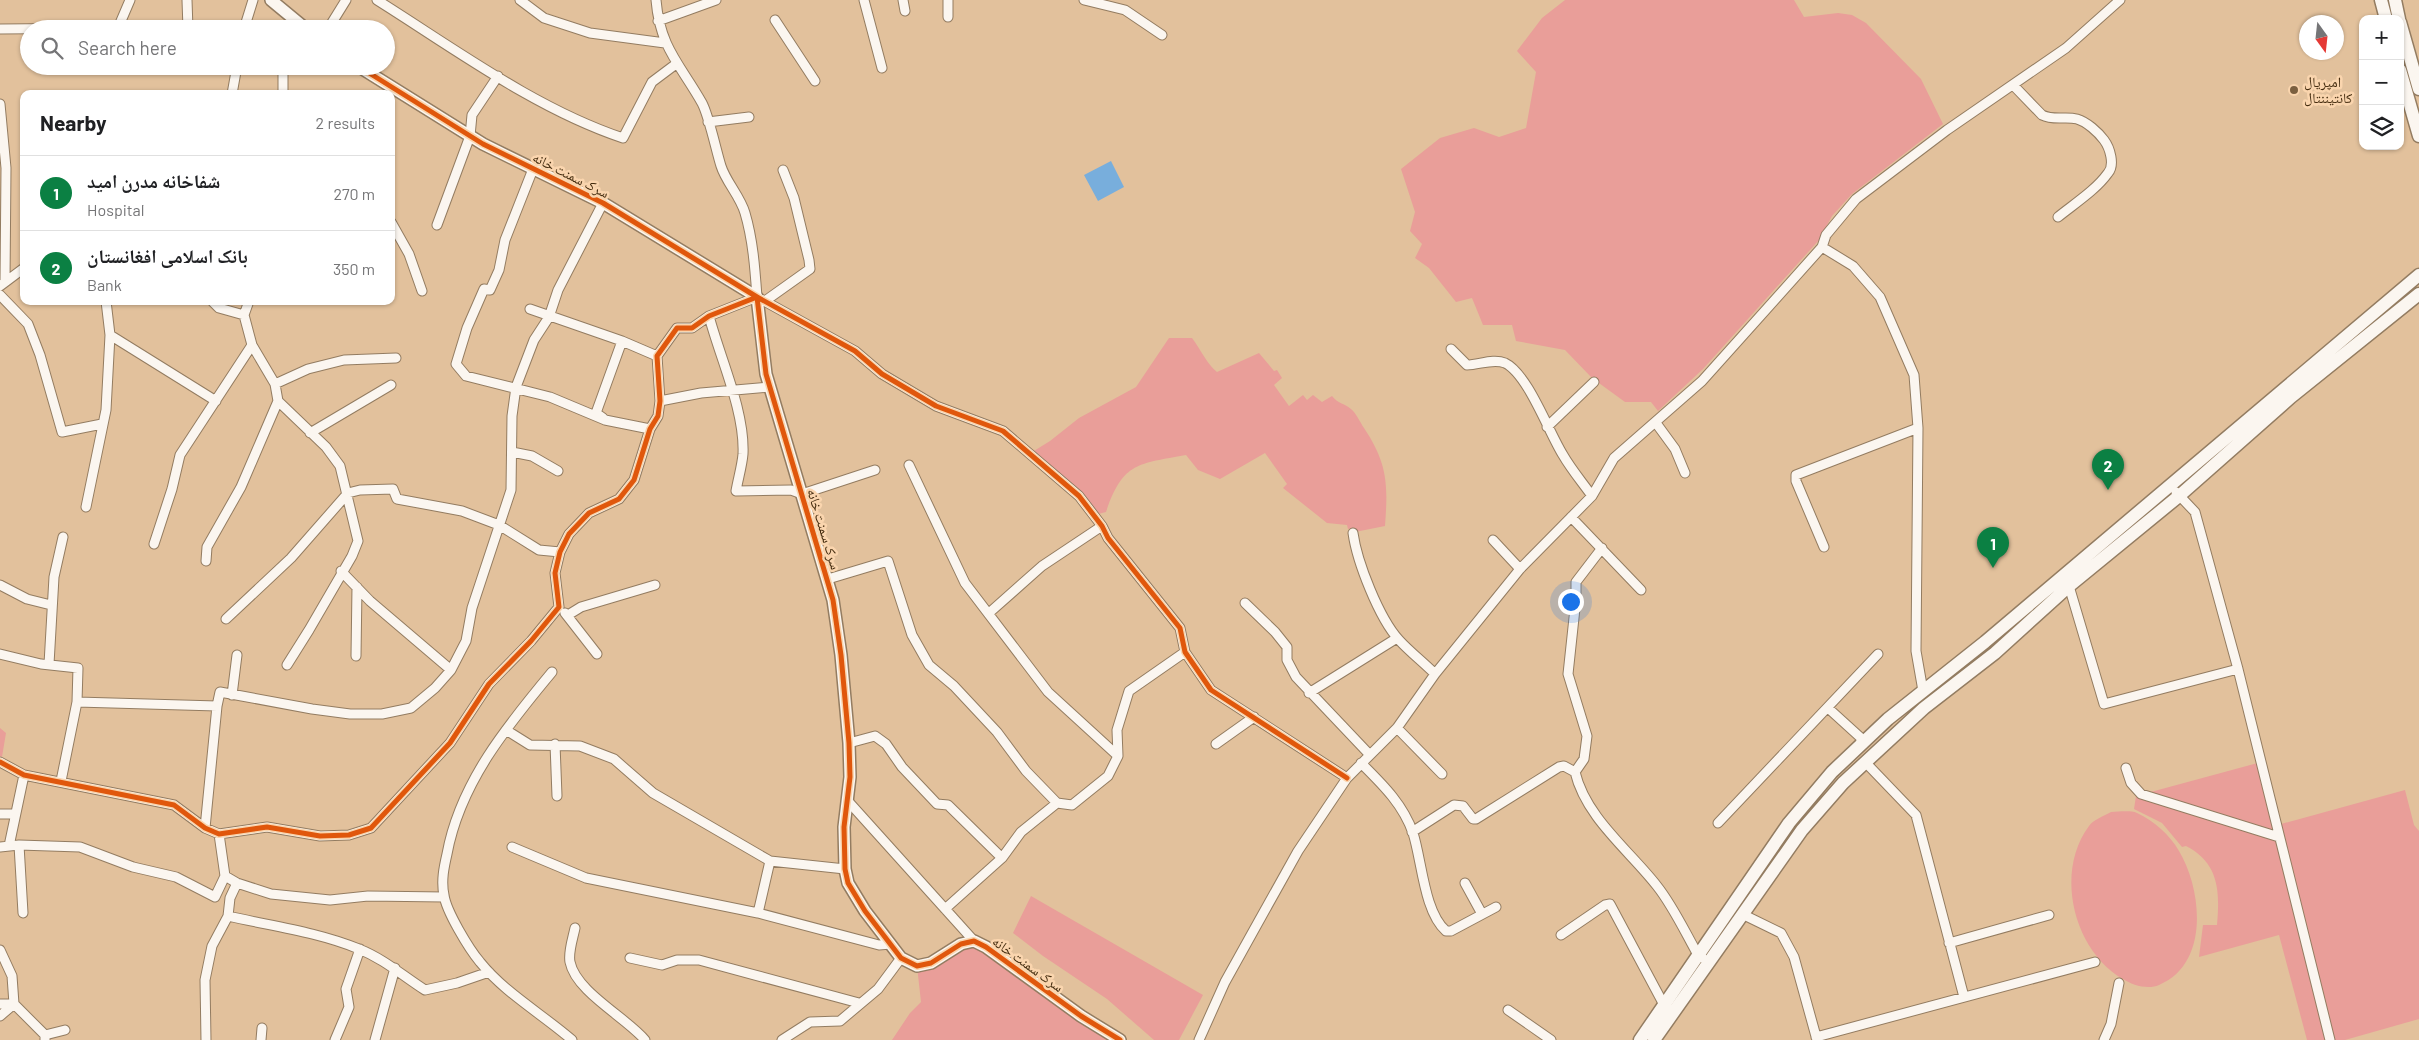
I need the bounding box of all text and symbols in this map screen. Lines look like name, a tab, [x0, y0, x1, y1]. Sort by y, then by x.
north arrow	[2299, 15, 2344, 60]
map controls	[2359, 15, 2404, 150]
button: +	[2359, 15, 2404, 60]
search box	[20, 20, 395, 75]
icon: search	[38, 34, 66, 62]
text: Search here	[78, 36, 177, 59]
button: −	[2359, 60, 2404, 105]
place label: امپریال کانتیننتال	[2304, 73, 2353, 107]
marker: امپریال کانتیننتال	[2288, 84, 2300, 96]
button: layers	[2359, 105, 2404, 150]
text: Nearby	[40, 110, 106, 135]
text: 2 results	[316, 113, 375, 132]
street label: سرک سمنت خانه	[530, 148, 612, 202]
text: شفاخانه مدرن امید	[87, 169, 220, 192]
text: 1	[53, 184, 59, 203]
text: 270 m	[333, 184, 375, 203]
text: Hospital	[87, 200, 144, 219]
text: بانک اسلامی افغانستان	[87, 244, 248, 267]
text: 2	[52, 259, 60, 278]
text: 350 m	[333, 259, 375, 278]
text: Bank	[87, 275, 122, 294]
pin: 2	[2092, 449, 2124, 490]
street label: سرک سمنت خانه	[803, 486, 845, 572]
pin: 1	[1977, 527, 2009, 568]
your location	[1558, 589, 1584, 615]
street label: سرک سمنت خانه	[989, 932, 1067, 996]

